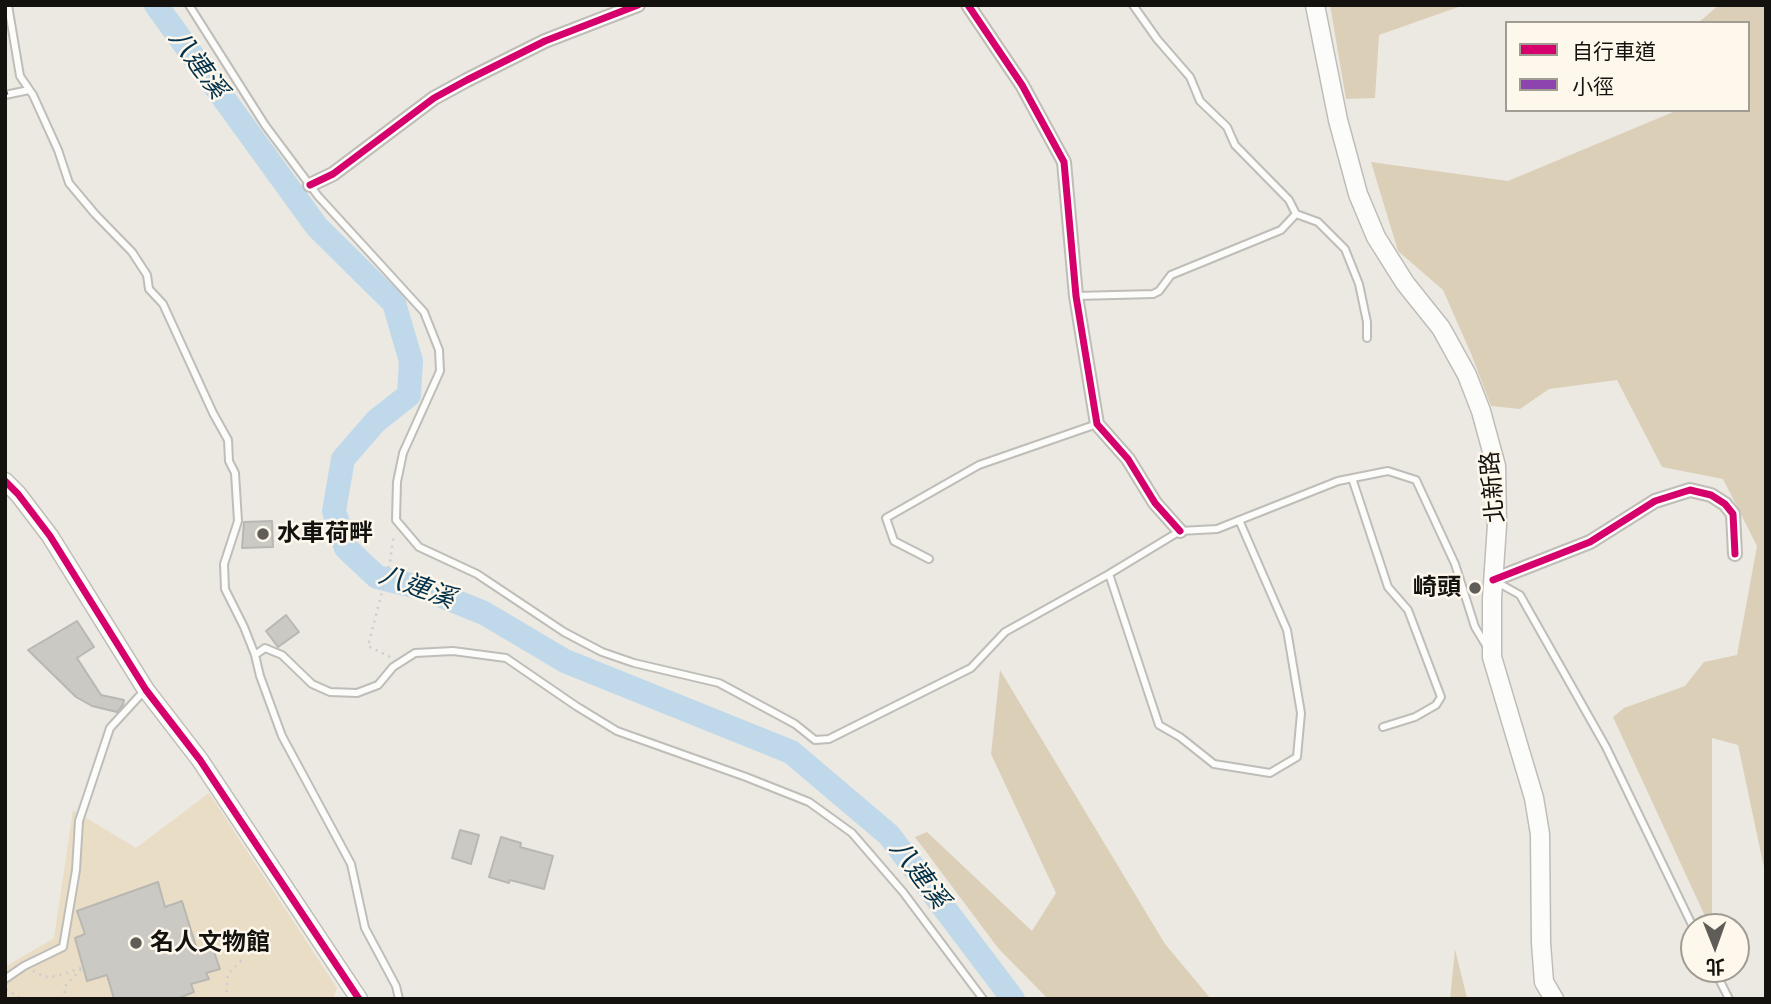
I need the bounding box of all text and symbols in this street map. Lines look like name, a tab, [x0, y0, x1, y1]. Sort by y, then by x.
legend	[1505, 21, 1750, 112]
water label: 八連溪	[162, 23, 234, 105]
text: 自行車道	[1572, 39, 1656, 64]
text: 小徑	[1572, 74, 1614, 99]
street label: 北新路	[1476, 450, 1510, 524]
place label: 水車荷畔	[277, 520, 373, 548]
marker: 水車荷畔	[255, 526, 271, 542]
water label: 八連溪	[375, 559, 459, 615]
place label: 崎頭	[1413, 574, 1461, 602]
marker: 崎頭	[1467, 580, 1483, 596]
water label: 八連溪	[883, 833, 955, 915]
north arrow	[1680, 913, 1750, 983]
place label: 名人文物館	[150, 929, 270, 957]
marker: 名人文物館	[128, 935, 144, 951]
text: 北	[1706, 956, 1725, 978]

